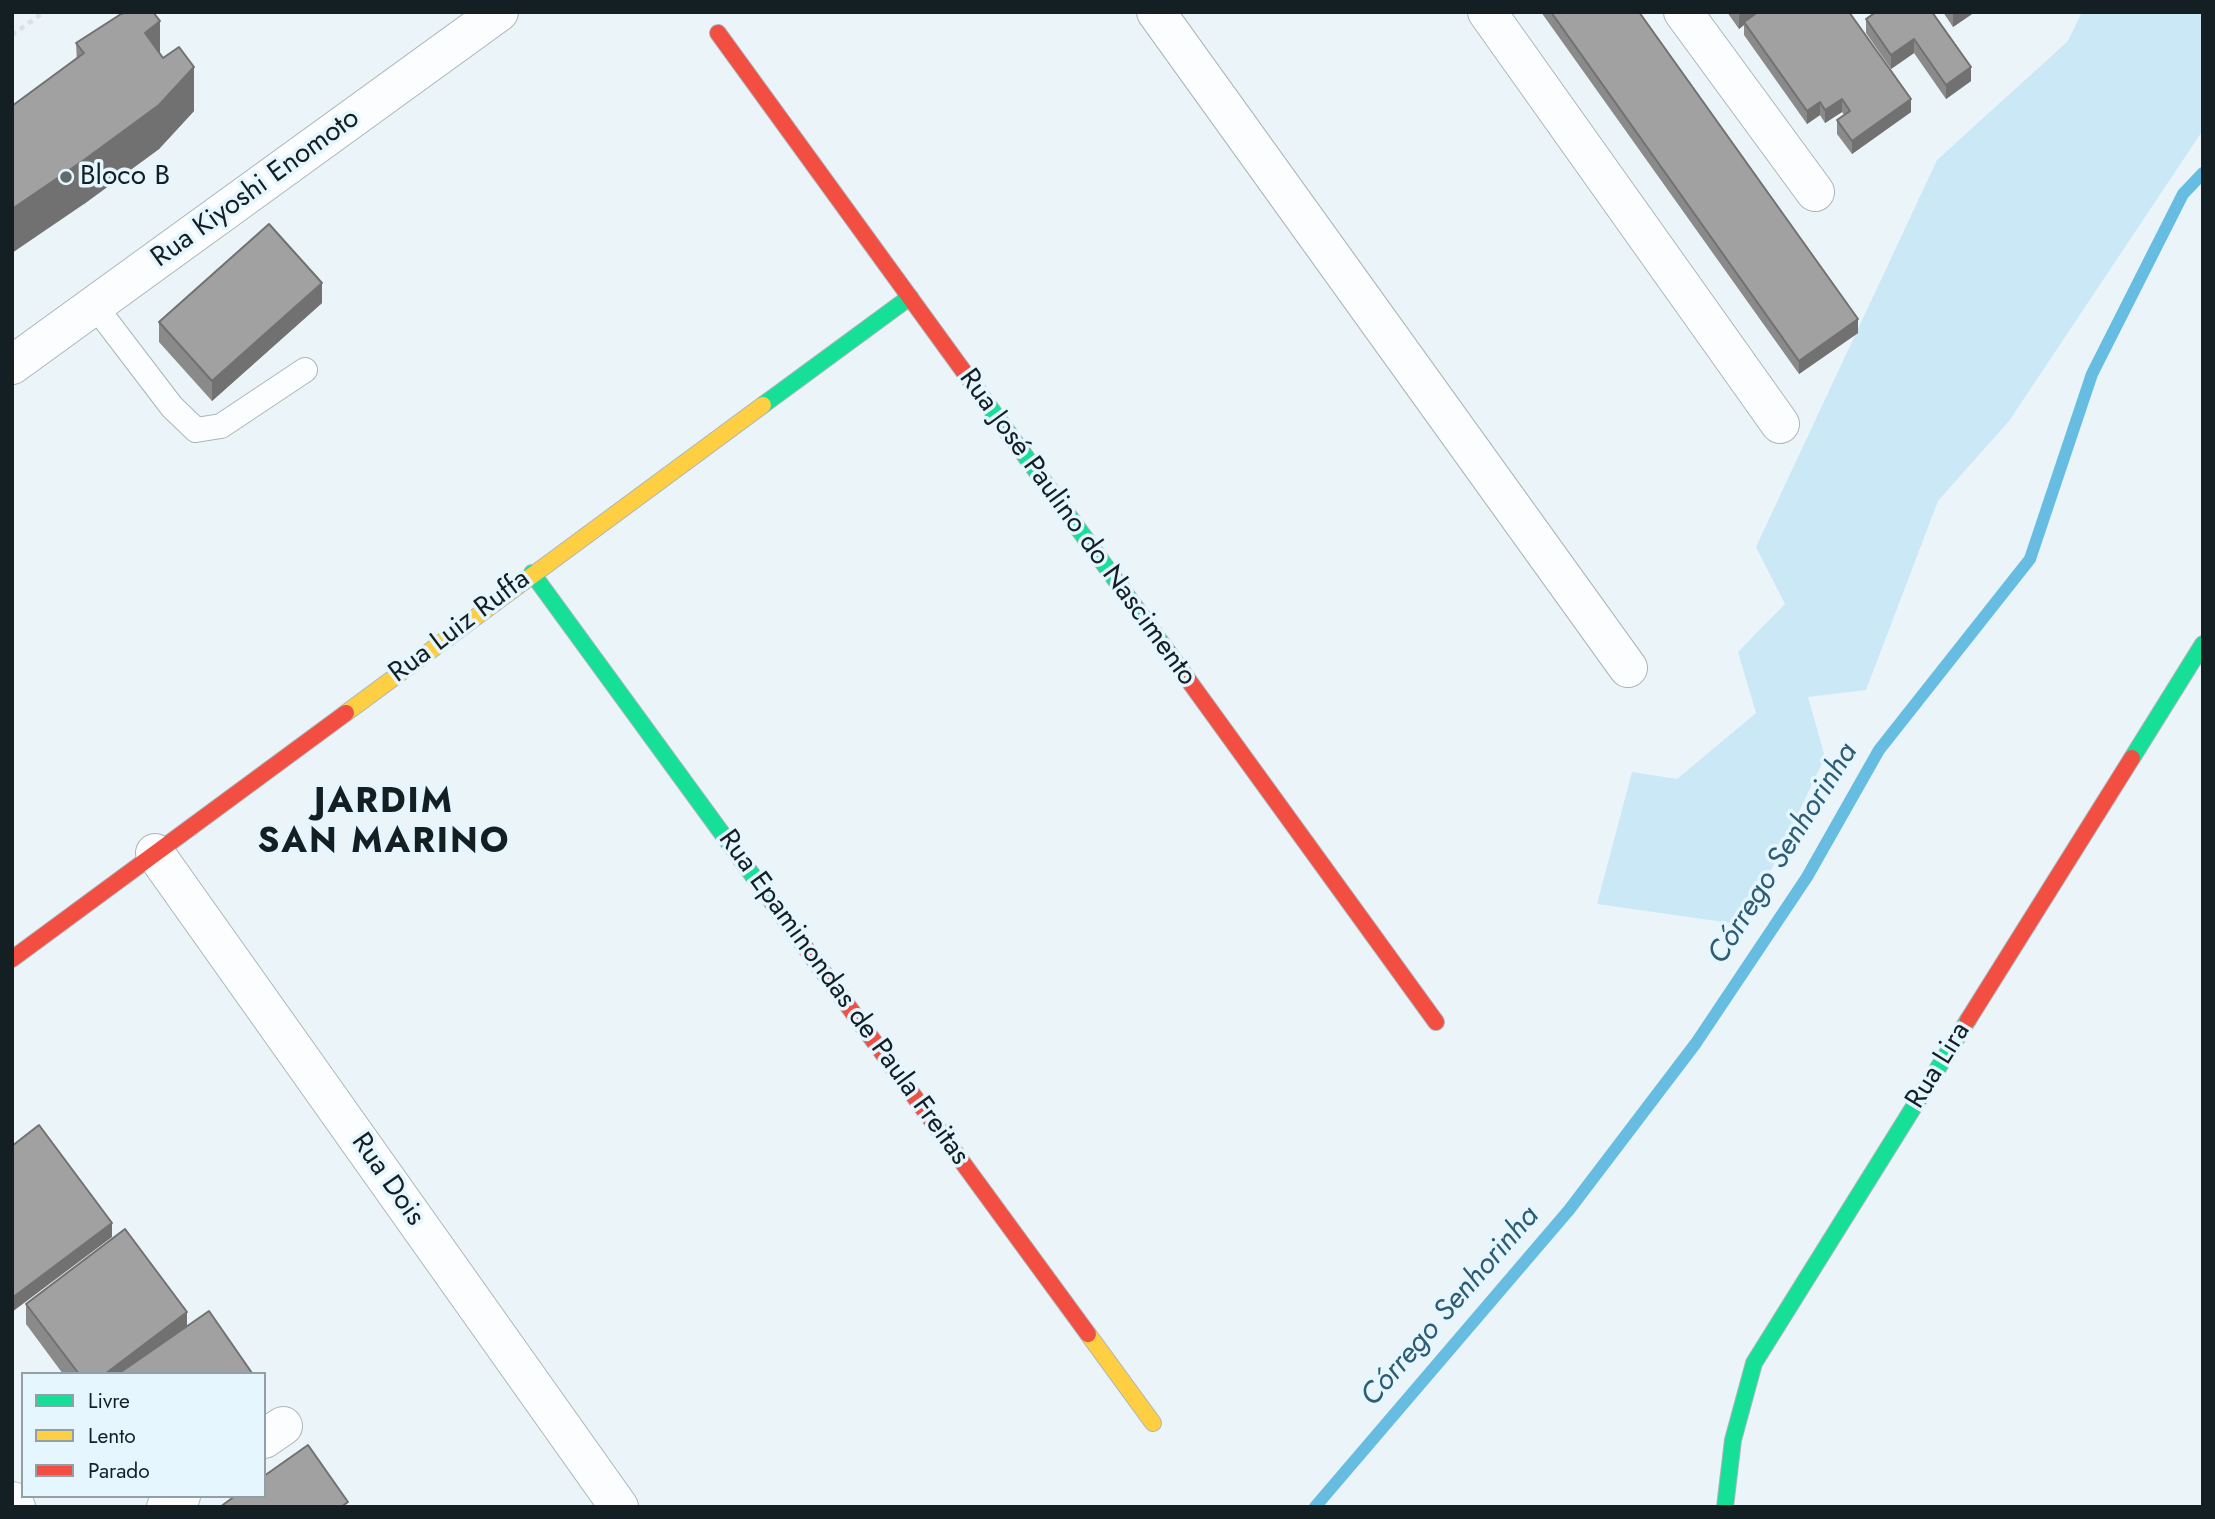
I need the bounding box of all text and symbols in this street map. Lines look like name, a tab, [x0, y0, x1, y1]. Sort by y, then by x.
street label: Rua Kiyoshi Enomoto	[146, 102, 366, 276]
place label: Bloco B	[80, 160, 170, 194]
marker: Bloco B	[58, 169, 74, 185]
street label: Rua José Paulino do Nascimento	[951, 363, 1203, 693]
street label: Rua Luiz Ruffa	[383, 563, 537, 691]
water label: Córrego Senhorinha	[1701, 737, 1867, 971]
district label: JARDIM SAN MARINO	[259, 783, 509, 865]
street label: Rua Epaminondas de Paula Freitas	[710, 824, 976, 1172]
street label: Rua Lira	[1900, 1017, 1978, 1115]
street label: Rua Dois	[343, 1127, 431, 1233]
water label: Córrego Senhorinha	[1354, 1199, 1548, 1415]
legend	[21, 1372, 266, 1498]
text: Livre	[88, 1386, 130, 1416]
text: Lento	[88, 1421, 136, 1451]
text: Parado	[88, 1456, 150, 1486]

